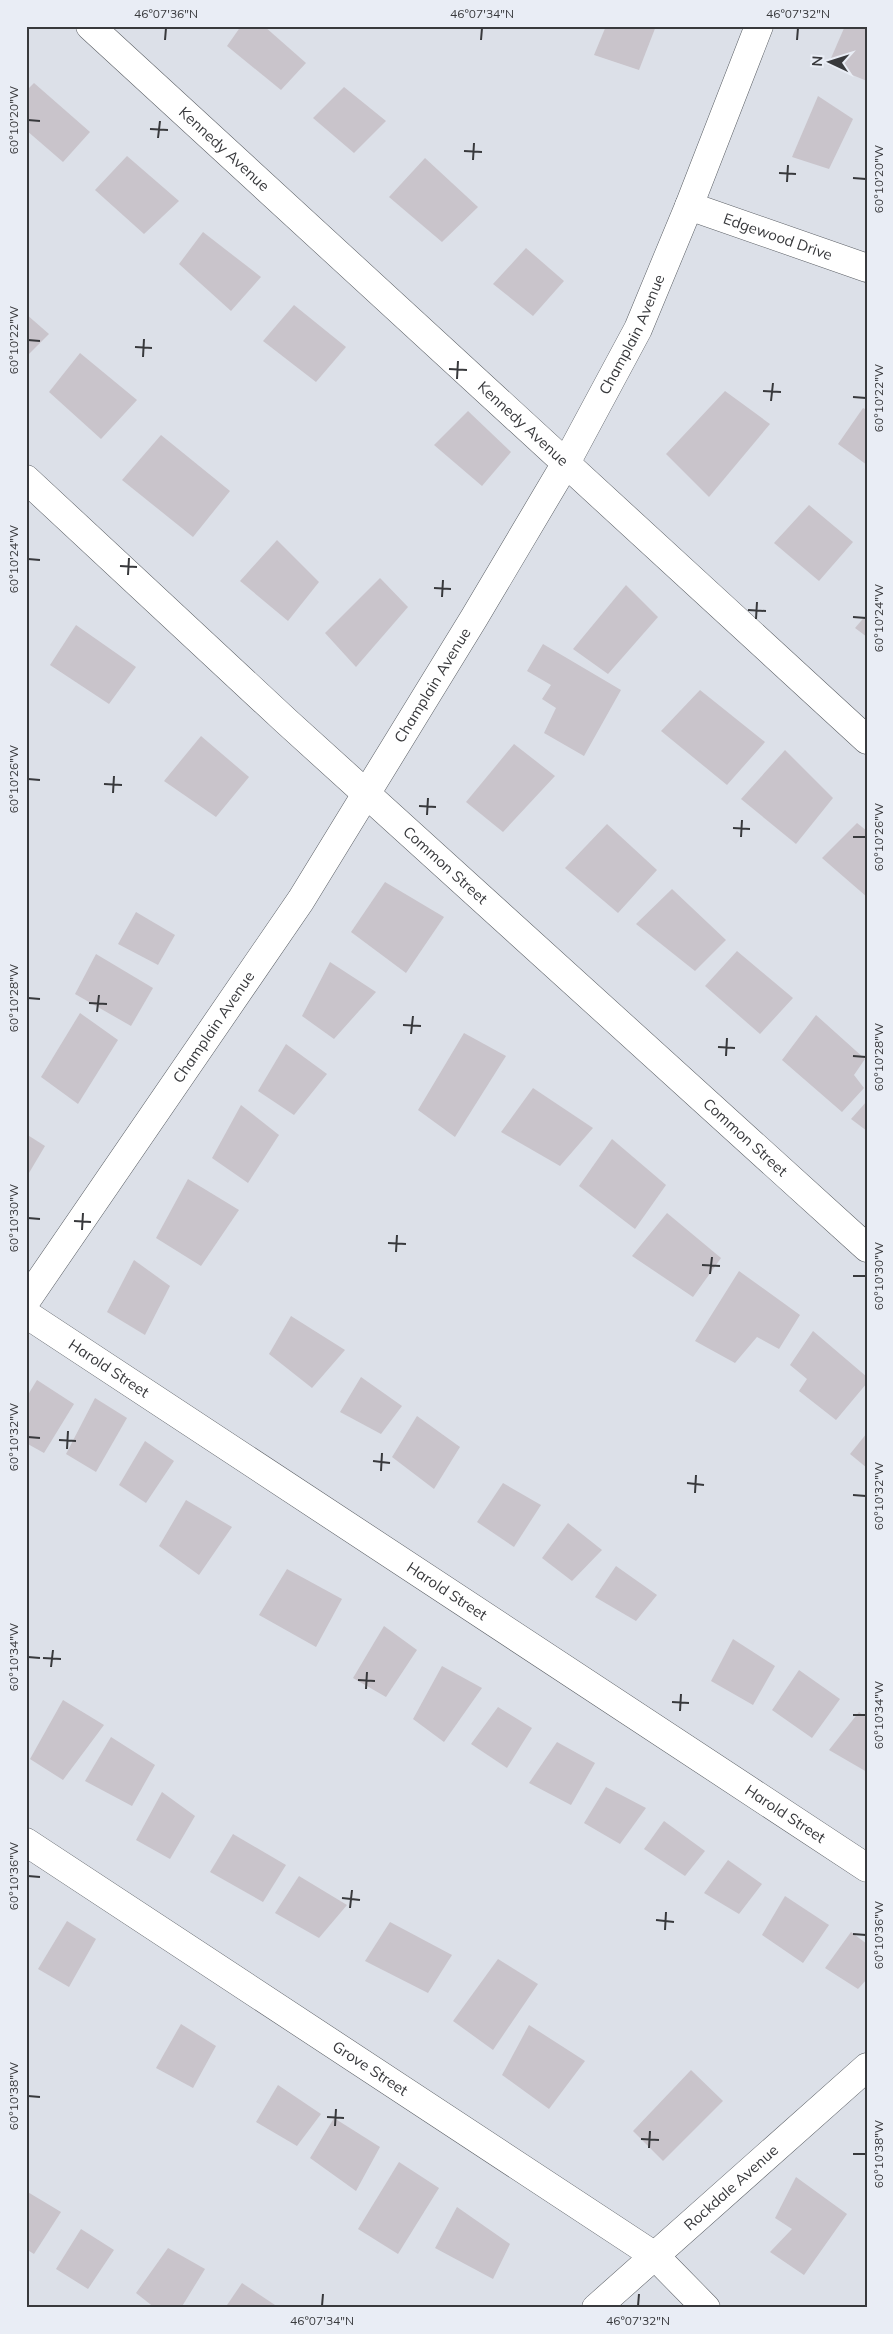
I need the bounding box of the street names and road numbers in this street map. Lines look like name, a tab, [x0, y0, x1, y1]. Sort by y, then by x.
street label: Kennedy Avenue	[175, 102, 274, 195]
street label: Edgewood Drive	[721, 209, 835, 264]
street label: Champlain Avenue	[595, 271, 669, 398]
street label: Kennedy Avenue	[474, 377, 573, 470]
street label: Champlain Avenue	[390, 624, 475, 746]
street label: Common Street	[399, 822, 492, 908]
street label: Champlain Avenue	[168, 967, 258, 1086]
street label: Common Street	[699, 1094, 792, 1180]
street label: Harold Street	[65, 1335, 153, 1401]
street label: Harold Street	[403, 1557, 491, 1624]
street label: Harold Street	[742, 1780, 829, 1847]
street label: Grove Street	[329, 2036, 412, 2100]
street label: Rockdale Avenue	[680, 2140, 782, 2234]

